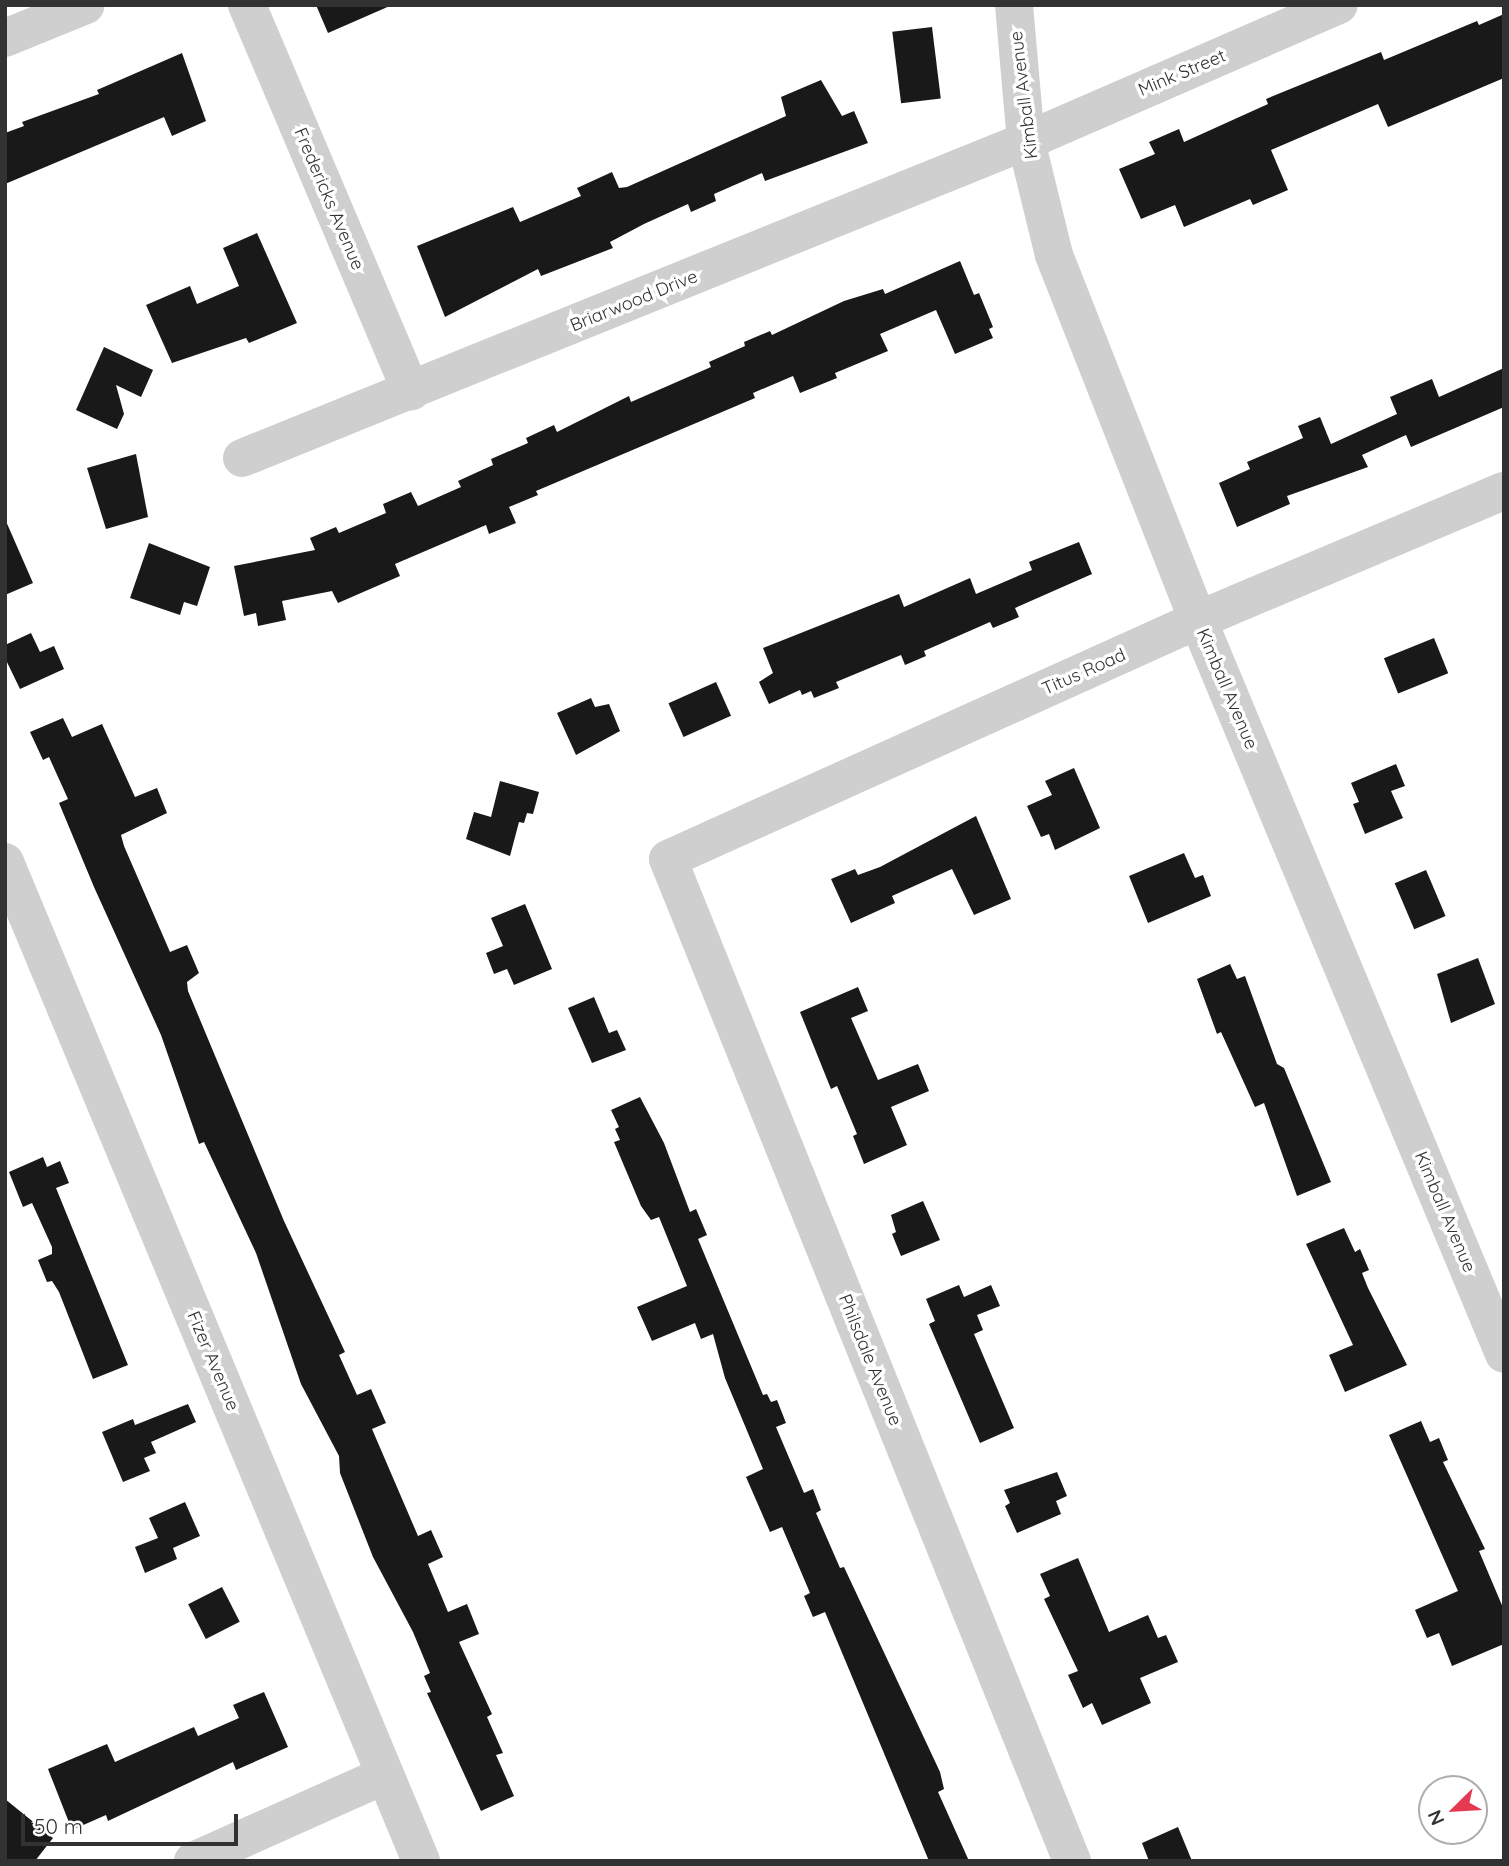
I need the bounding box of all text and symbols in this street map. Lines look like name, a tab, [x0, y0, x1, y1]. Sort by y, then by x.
street label: Kimball Avenue	[1005, 30, 1043, 160]
street label: Mink Street	[1135, 45, 1229, 101]
street label: Fredericks Avenue	[289, 125, 369, 273]
street label: Briarwood Drive	[567, 266, 701, 336]
street label: Kimball Avenue	[1192, 625, 1262, 753]
street label: Titus Road	[1039, 644, 1129, 700]
street label: Kimball Avenue	[1410, 1148, 1480, 1276]
street label: Philsdale Avenue	[834, 1291, 906, 1429]
street label: Fizer Avenue	[182, 1308, 244, 1414]
north arrow	[1418, 1775, 1488, 1845]
scale bar	[24, 1800, 242, 1844]
text: N	[1422, 1806, 1449, 1829]
text: 50 m	[34, 1813, 83, 1839]

